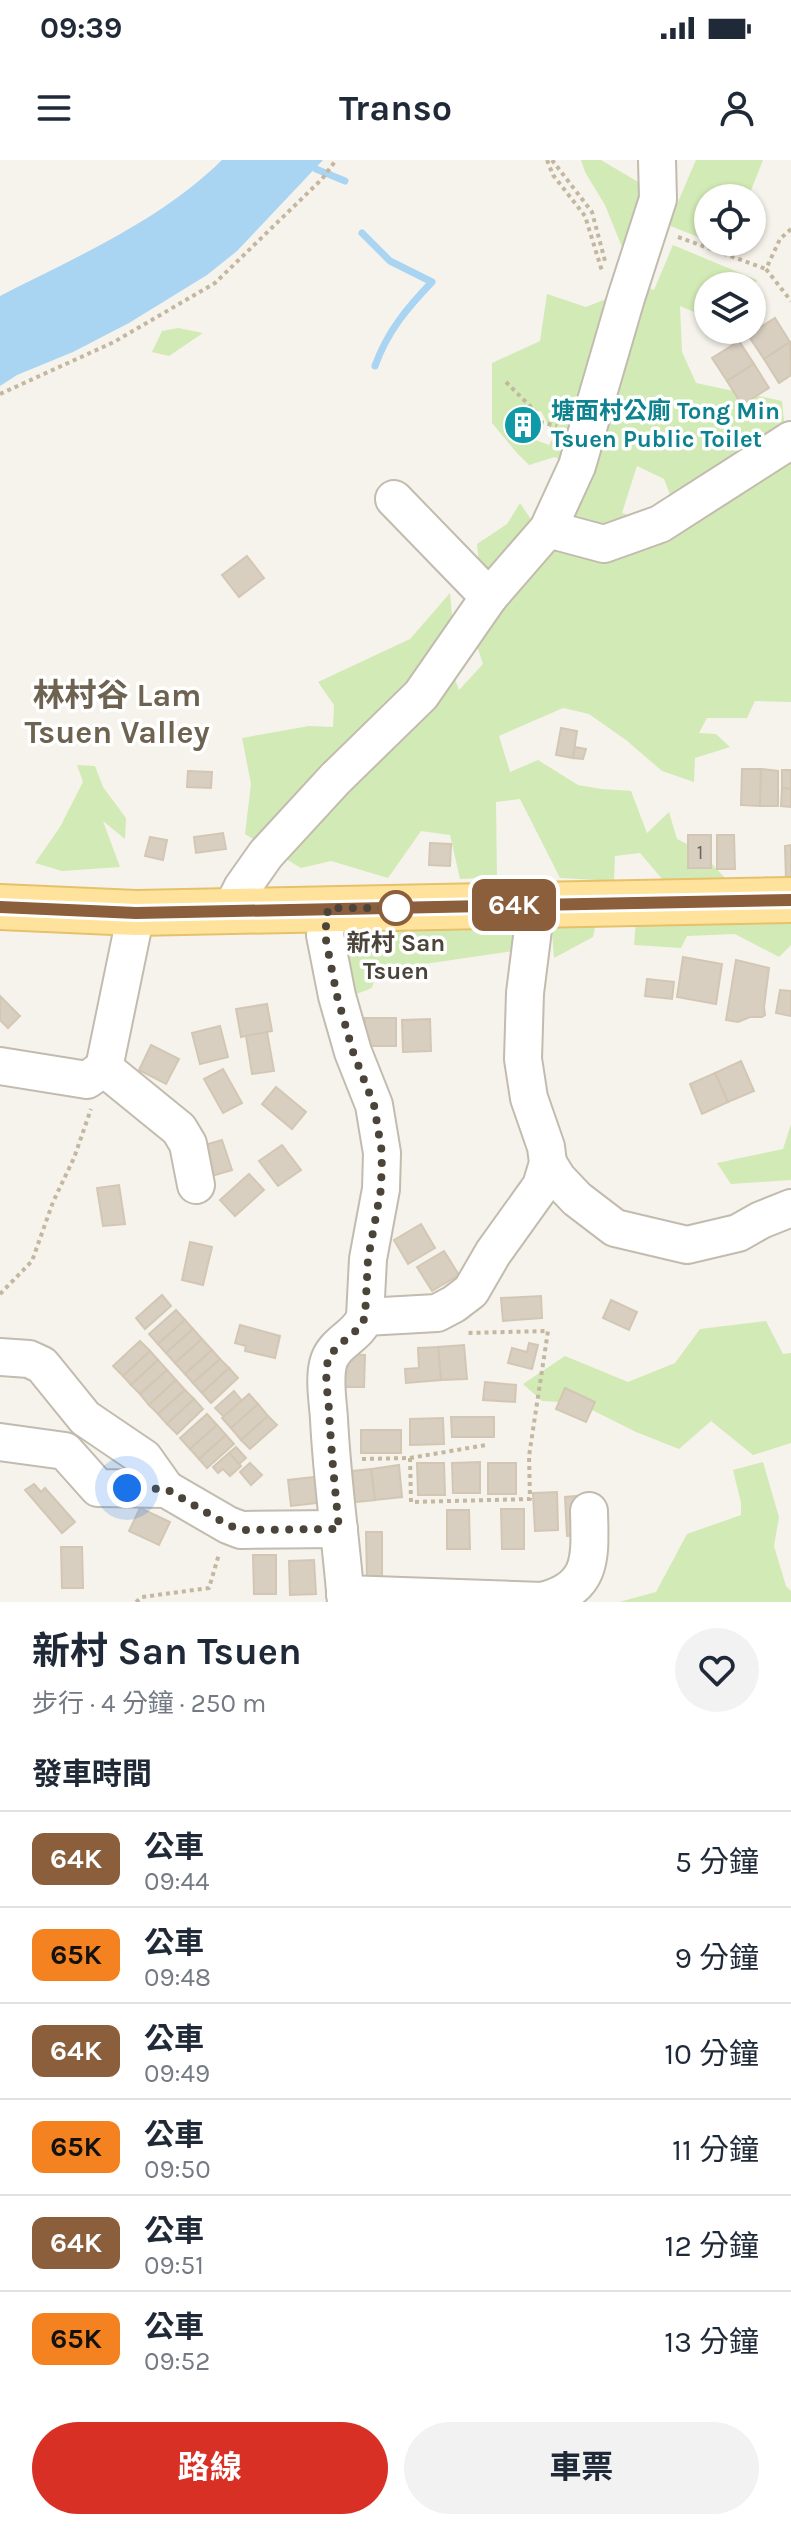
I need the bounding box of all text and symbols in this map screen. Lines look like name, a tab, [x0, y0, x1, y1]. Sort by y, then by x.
text: 09:39	[40, 10, 122, 46]
icon: menu	[32, 86, 76, 130]
icon: person	[715, 86, 759, 130]
text: Transo	[339, 87, 452, 129]
map controls	[694, 184, 766, 344]
button: locate	[694, 184, 766, 256]
button: layers	[694, 272, 766, 344]
place label: 塘面村公廁 Tong Min Tsuen Public Toilet	[551, 397, 780, 453]
building icon: 塘面村公廁 Tong Min Tsuen Public Toilet	[502, 404, 544, 446]
district label: 林村谷 Lam Tsuen Valley	[24, 677, 210, 751]
house number: 1	[697, 841, 703, 864]
line badge: 64K	[468, 879, 560, 931]
text: 64K	[488, 888, 540, 921]
marker: 新村 San Tsuen	[379, 891, 413, 925]
place label: 新村 San Tsuen	[347, 929, 445, 985]
your location	[107, 1468, 147, 1508]
button: heart	[675, 1628, 759, 1712]
text: 新村 San Tsuen	[32, 1629, 302, 1674]
text: 步行 · 4 分鐘 · 250 m	[32, 1688, 266, 1719]
text: 發車時間	[32, 1756, 152, 1792]
text: 公車	[144, 1829, 204, 1865]
text: 64K	[50, 1842, 102, 1875]
text: 5 分鐘	[675, 1844, 759, 1880]
text: 09:44	[144, 1866, 210, 1897]
text: 公車	[144, 1925, 204, 1961]
text: 65K	[50, 1938, 102, 1971]
text: 9 分鐘	[674, 1940, 759, 1976]
text: 09:48	[144, 1962, 211, 1993]
text: 公車	[144, 2021, 204, 2057]
text: 64K	[50, 2034, 102, 2067]
text: 10 分鐘	[664, 2036, 759, 2072]
text: 09:49	[144, 2058, 210, 2089]
text: 公車	[144, 2117, 204, 2153]
text: 65K	[50, 2130, 102, 2163]
text: 11 分鐘	[672, 2132, 759, 2168]
text: 09:50	[144, 2154, 211, 2185]
text: 公車	[144, 2213, 204, 2249]
text: 64K	[50, 2226, 102, 2259]
text: 12 分鐘	[665, 2228, 759, 2264]
text: 09:51	[144, 2250, 204, 2281]
text: 公車	[144, 2309, 204, 2345]
text: 65K	[50, 2322, 102, 2355]
text: 13 分鐘	[664, 2324, 759, 2360]
text: 09:52	[144, 2346, 210, 2377]
button: 路線	[32, 2422, 388, 2514]
button: 車票	[404, 2422, 759, 2514]

